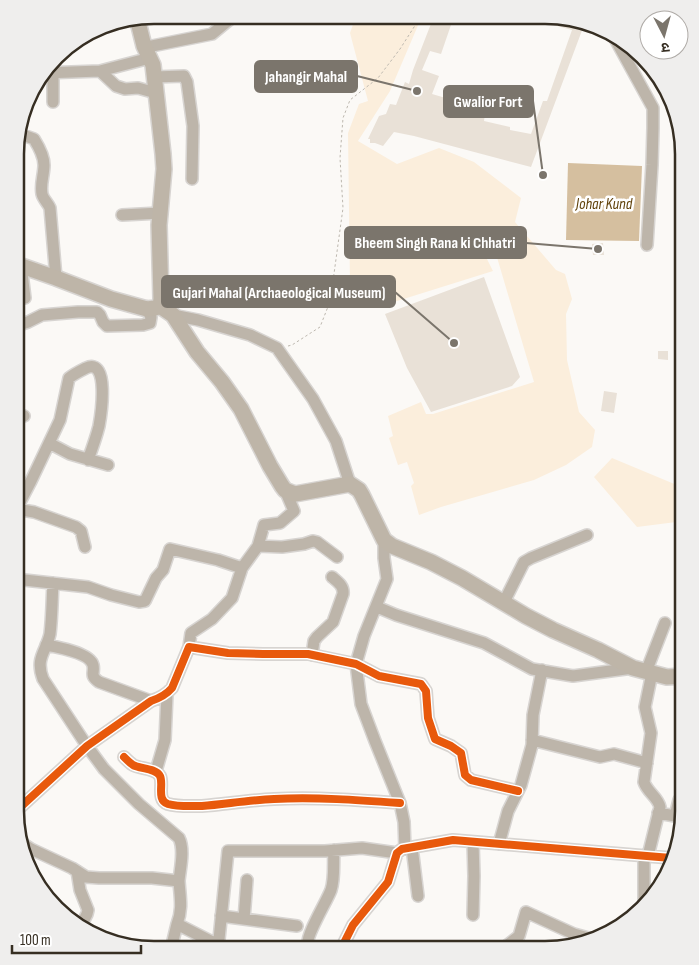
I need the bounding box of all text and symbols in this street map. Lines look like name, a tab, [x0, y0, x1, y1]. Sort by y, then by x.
north arrow	[639, 10, 689, 60]
text: उ	[660, 39, 670, 56]
callout: Jahangir Mahal	[255, 61, 357, 92]
text: Jahangir Mahal	[264, 68, 347, 87]
callout: Gwalior Fort	[444, 86, 533, 117]
text: Gwalior Fort	[453, 93, 523, 112]
water label: Johar Kund	[575, 195, 633, 214]
callout: Bheem Singh Rana ki Chhatri	[345, 227, 526, 258]
text: Bheem Singh Rana ki Chhatri	[355, 234, 515, 253]
callout: Gujari Mahal (Archaeological Museum)	[162, 276, 395, 307]
text: Gujari Mahal (Archaeological Museum)	[173, 284, 385, 303]
scale bar	[12, 922, 141, 954]
text: 100 m	[20, 931, 51, 950]

